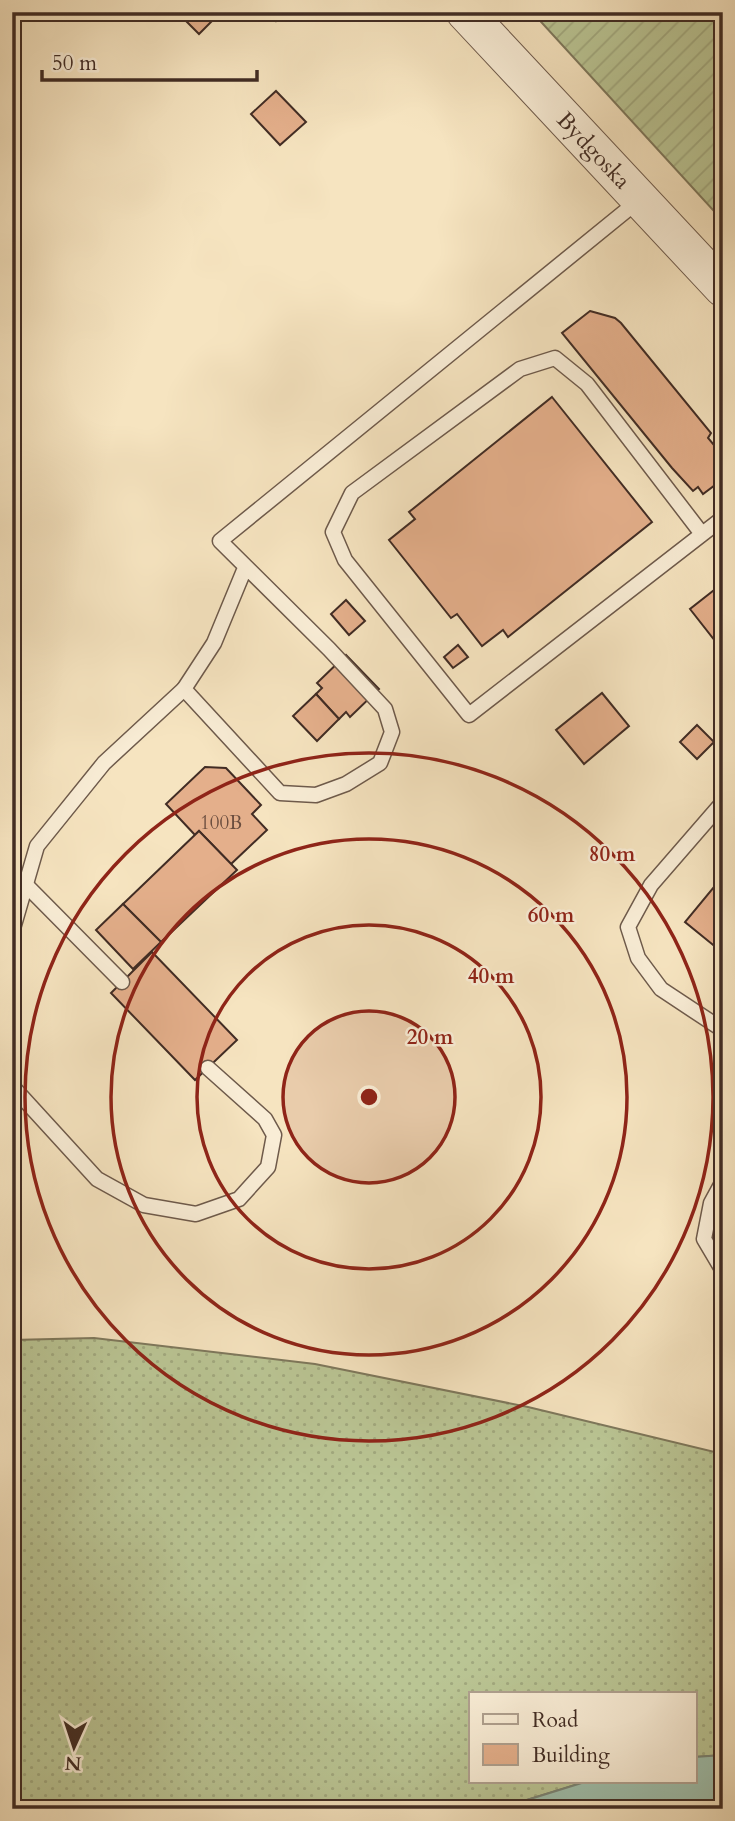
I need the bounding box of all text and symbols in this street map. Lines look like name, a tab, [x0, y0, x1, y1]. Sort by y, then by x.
scale bar	[42, 38, 257, 82]
text: 50 m	[52, 49, 97, 78]
street label: Bydgoska	[550, 105, 638, 196]
house number: 100B	[200, 810, 242, 836]
text: 80 m	[589, 840, 636, 869]
text: 60 m	[528, 901, 575, 930]
text: 40 m	[468, 962, 515, 991]
text: 20 m	[407, 1023, 454, 1052]
centre of rings	[357, 1085, 381, 1109]
legend	[469, 1692, 696, 1783]
text: Road	[532, 1706, 578, 1735]
north arrow	[38, 1713, 108, 1783]
text: Building	[532, 1741, 610, 1770]
text: N	[64, 1750, 82, 1776]

